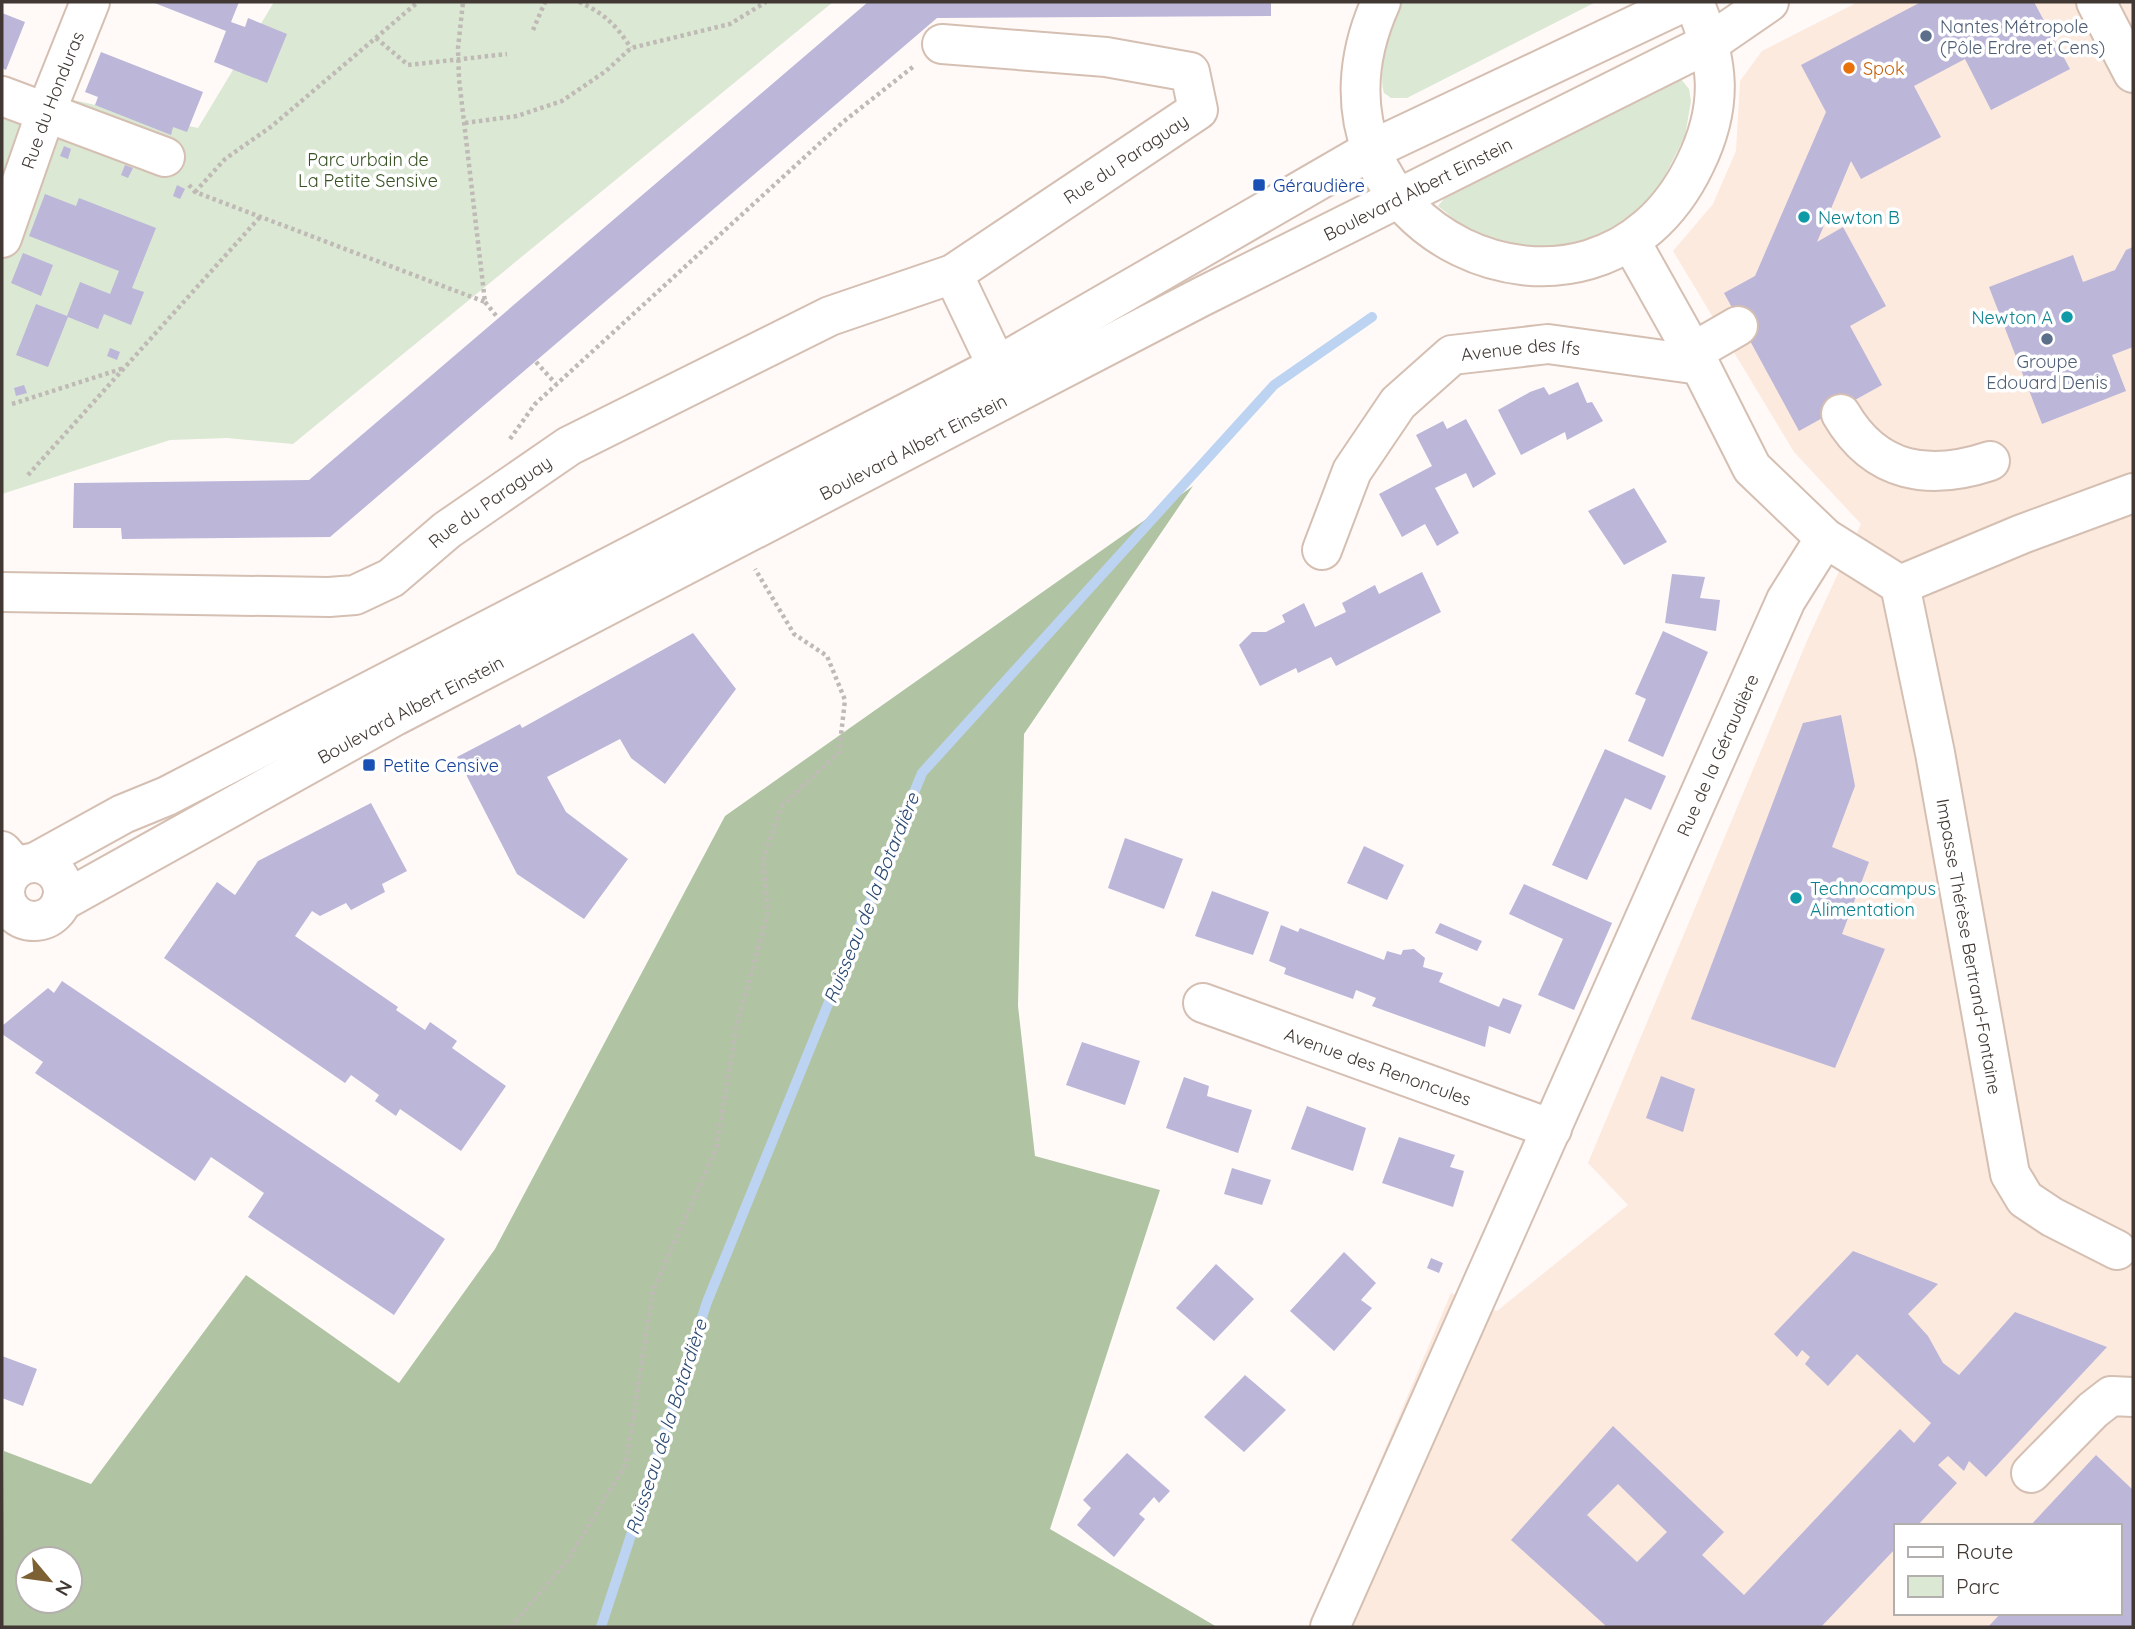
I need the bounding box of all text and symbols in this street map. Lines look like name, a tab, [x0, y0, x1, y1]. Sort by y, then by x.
place label: Nantes Métropole (Pôle Erdre et Cens)	[1940, 15, 2105, 59]
street label: Rue du Honduras	[16, 28, 89, 172]
marker: Nantes Métropole (Pôle Erdre et Cens)	[1918, 28, 1934, 44]
place label: Spok	[1863, 57, 1905, 80]
marker: Spok	[1841, 60, 1857, 76]
street label: Rue du Paraguay	[1059, 109, 1192, 208]
street label: Boulevard Albert Einstein	[1320, 132, 1516, 245]
park label: Parc urbain de La Petite Sensive	[298, 148, 438, 192]
place label: Géraudière	[1273, 174, 1365, 197]
marker: Géraudière	[1251, 177, 1267, 193]
place label: Newton B	[1818, 206, 1900, 229]
marker: Newton B	[1796, 209, 1812, 225]
place label: Newton A	[1971, 306, 2053, 329]
marker: Newton A	[2059, 309, 2075, 325]
marker: Groupe Edouard Denis	[2039, 331, 2055, 347]
street label: Avenue des Ifs	[1460, 333, 1582, 365]
place label: Groupe Edouard Denis	[1986, 350, 2108, 394]
street label: Boulevard Albert Einstein	[815, 389, 1010, 505]
street label: Rue du Paraguay	[423, 450, 556, 553]
street label: Boulevard Albert Einstein	[313, 650, 507, 769]
street label: Rue de la Géraudière	[1671, 670, 1763, 840]
place label: Petite Censive	[383, 754, 499, 777]
marker: Petite Censive	[361, 757, 377, 773]
water label: Ruisseau de la Botardière	[818, 788, 925, 1007]
street label: Impasse Thérèse Bertrand-Fontaine	[1932, 797, 2007, 1096]
place label: Technocampus Alimentation	[1810, 877, 1936, 921]
marker: Technocampus Alimentation	[1788, 890, 1804, 906]
street label: Avenue des Renoncules	[1281, 1022, 1474, 1110]
water label: Ruisseau de la Botardière	[620, 1315, 712, 1537]
legend	[1894, 1524, 2121, 1615]
text: Route	[1956, 1538, 2013, 1564]
north arrow	[14, 1545, 84, 1615]
text: Parc	[1956, 1573, 2000, 1599]
text: N	[50, 1576, 78, 1600]

